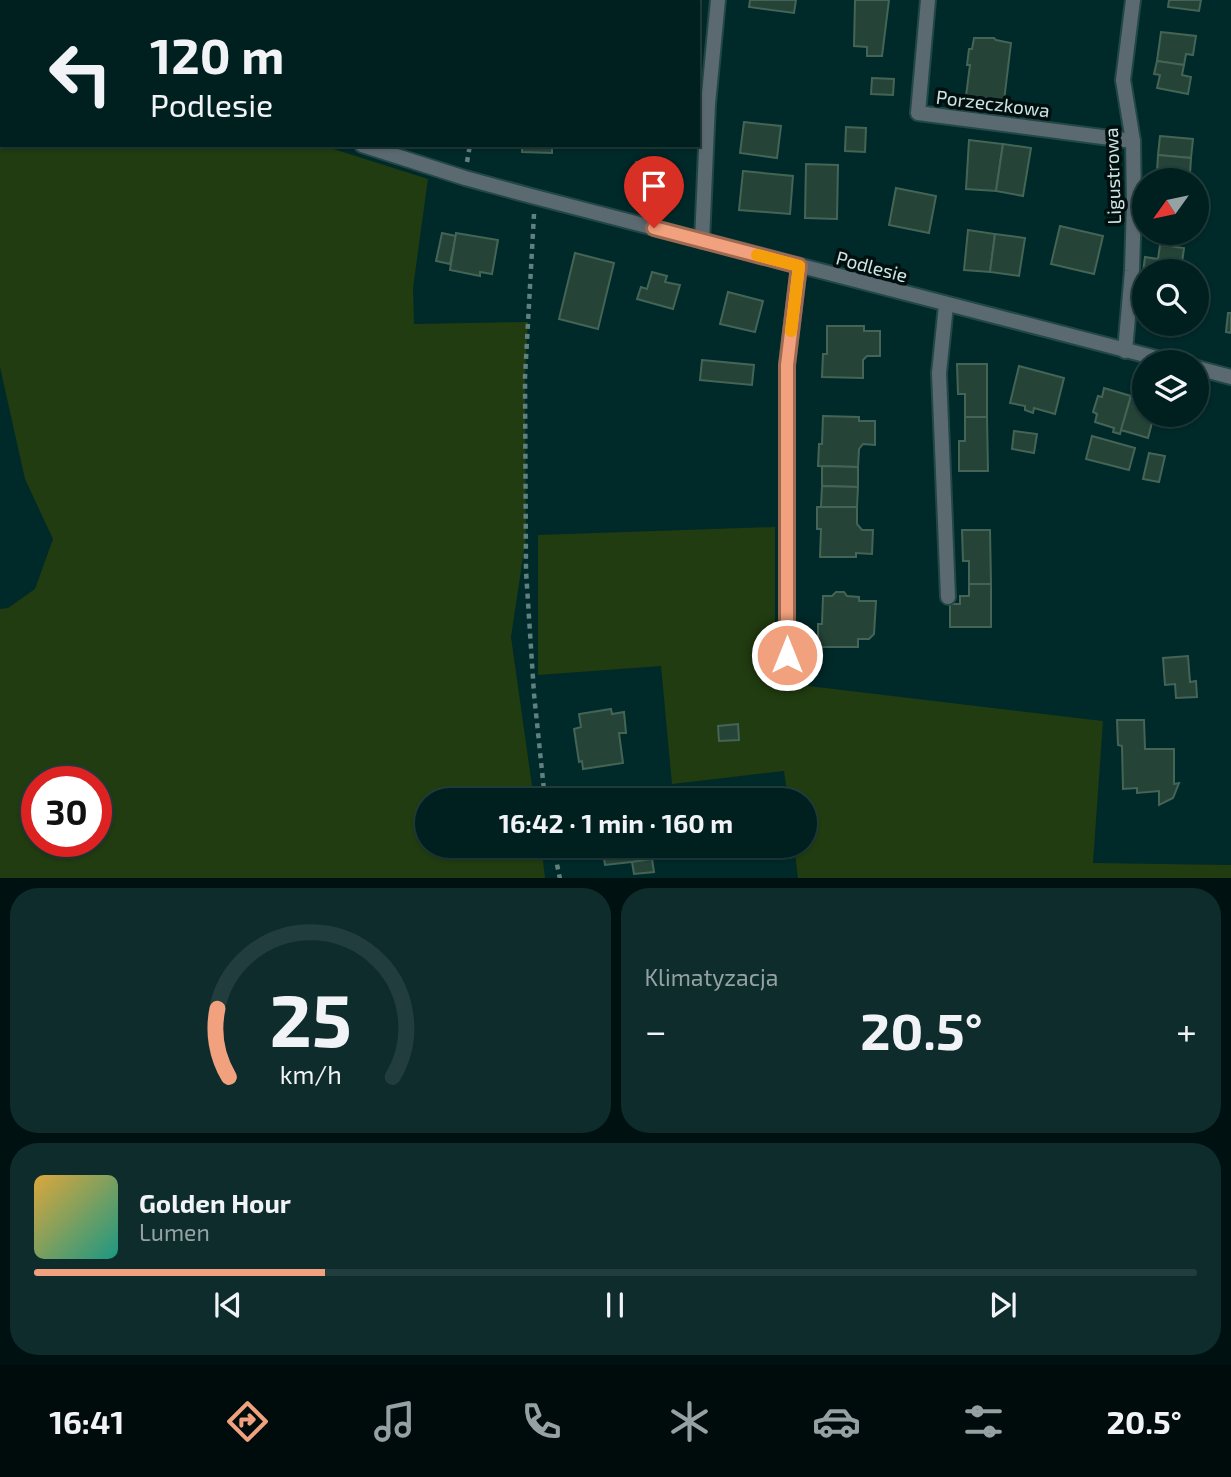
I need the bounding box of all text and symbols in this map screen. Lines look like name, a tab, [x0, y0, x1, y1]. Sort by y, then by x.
text: 120 m	[150, 25, 284, 84]
icon: left	[35, 28, 126, 119]
text: Podlesie	[150, 85, 273, 123]
street label: Porzeczkowa	[935, 85, 1051, 121]
street label: Ligustrowa	[1099, 127, 1125, 225]
pin	[624, 156, 684, 228]
icon: arrive	[635, 167, 673, 205]
north arrow	[1132, 168, 1209, 245]
map controls	[1132, 168, 1209, 427]
street label: Podlesie	[834, 245, 910, 287]
button: search	[1132, 259, 1209, 336]
button: layers	[1132, 350, 1209, 427]
position arrow	[750, 618, 824, 692]
speed limit sign: 30	[21, 766, 112, 857]
text: 16:42 · 1 min · 160 m	[499, 807, 733, 838]
text: Klimatyzacja	[645, 963, 778, 991]
text: 25	[269, 974, 351, 1062]
text: 20.5°	[860, 998, 983, 1060]
text: −	[645, 1007, 667, 1053]
text: +	[1176, 1007, 1197, 1053]
text: km/h	[279, 1058, 341, 1088]
text: Golden Hour	[139, 1187, 291, 1218]
text: Lumen	[139, 1218, 210, 1246]
icon: previous	[209, 1286, 247, 1324]
icon: pause	[596, 1286, 634, 1324]
icon: next	[984, 1286, 1022, 1324]
icon: directions	[223, 1397, 272, 1446]
icon: music	[370, 1397, 419, 1446]
icon: phone	[517, 1397, 566, 1446]
icon: climate	[665, 1397, 714, 1446]
icon: car	[812, 1397, 861, 1446]
icon: filters	[959, 1397, 1008, 1446]
text: 16:41	[49, 1402, 124, 1440]
text: 20.5°	[1106, 1402, 1182, 1440]

